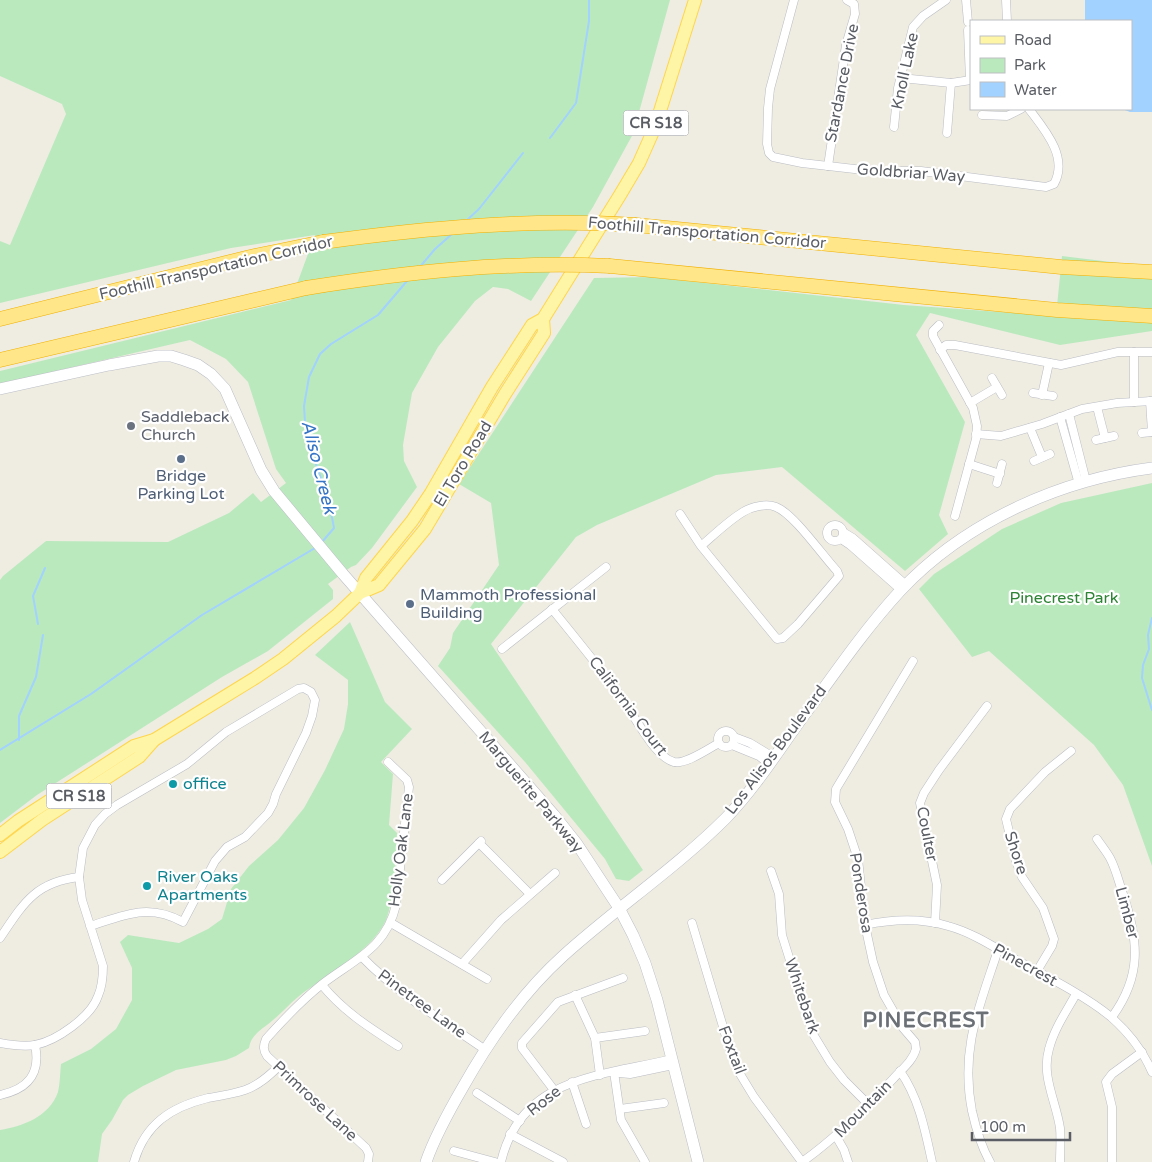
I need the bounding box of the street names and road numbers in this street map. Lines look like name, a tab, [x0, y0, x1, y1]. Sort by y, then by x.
street label: Stardance Drive	[821, 22, 863, 144]
street label: Knoll Lake	[887, 31, 923, 111]
road number: CR S18	[624, 110, 688, 136]
street label: Goldbriar Way	[856, 159, 966, 187]
street label: Foothill Transportation Corridor	[587, 213, 828, 253]
street label: Foothill Transportation Corridor	[97, 231, 336, 305]
street label: El Toro Road	[430, 417, 496, 511]
street label: California Court	[584, 652, 672, 760]
street label: Los Alisos Boulevard	[721, 681, 831, 819]
street label: Marguerite Parkway	[474, 727, 588, 857]
road number: CR S18	[46, 784, 112, 808]
street label: Holly Oak Lane	[384, 792, 418, 908]
street label: Coulter	[912, 805, 942, 864]
street label: Shore	[1000, 829, 1032, 877]
street label: Ponderosa	[845, 851, 877, 935]
street label: Limber	[1110, 885, 1144, 942]
street label: Pinecrest	[989, 939, 1061, 991]
street label: Whitebark	[780, 955, 824, 1037]
street label: Pinetree Lane	[374, 965, 470, 1043]
street label: Foxtail	[714, 1023, 750, 1077]
street label: Primrose Lane	[268, 1057, 362, 1145]
street label: Mountain	[830, 1076, 896, 1142]
street label: Rose	[523, 1081, 565, 1121]

